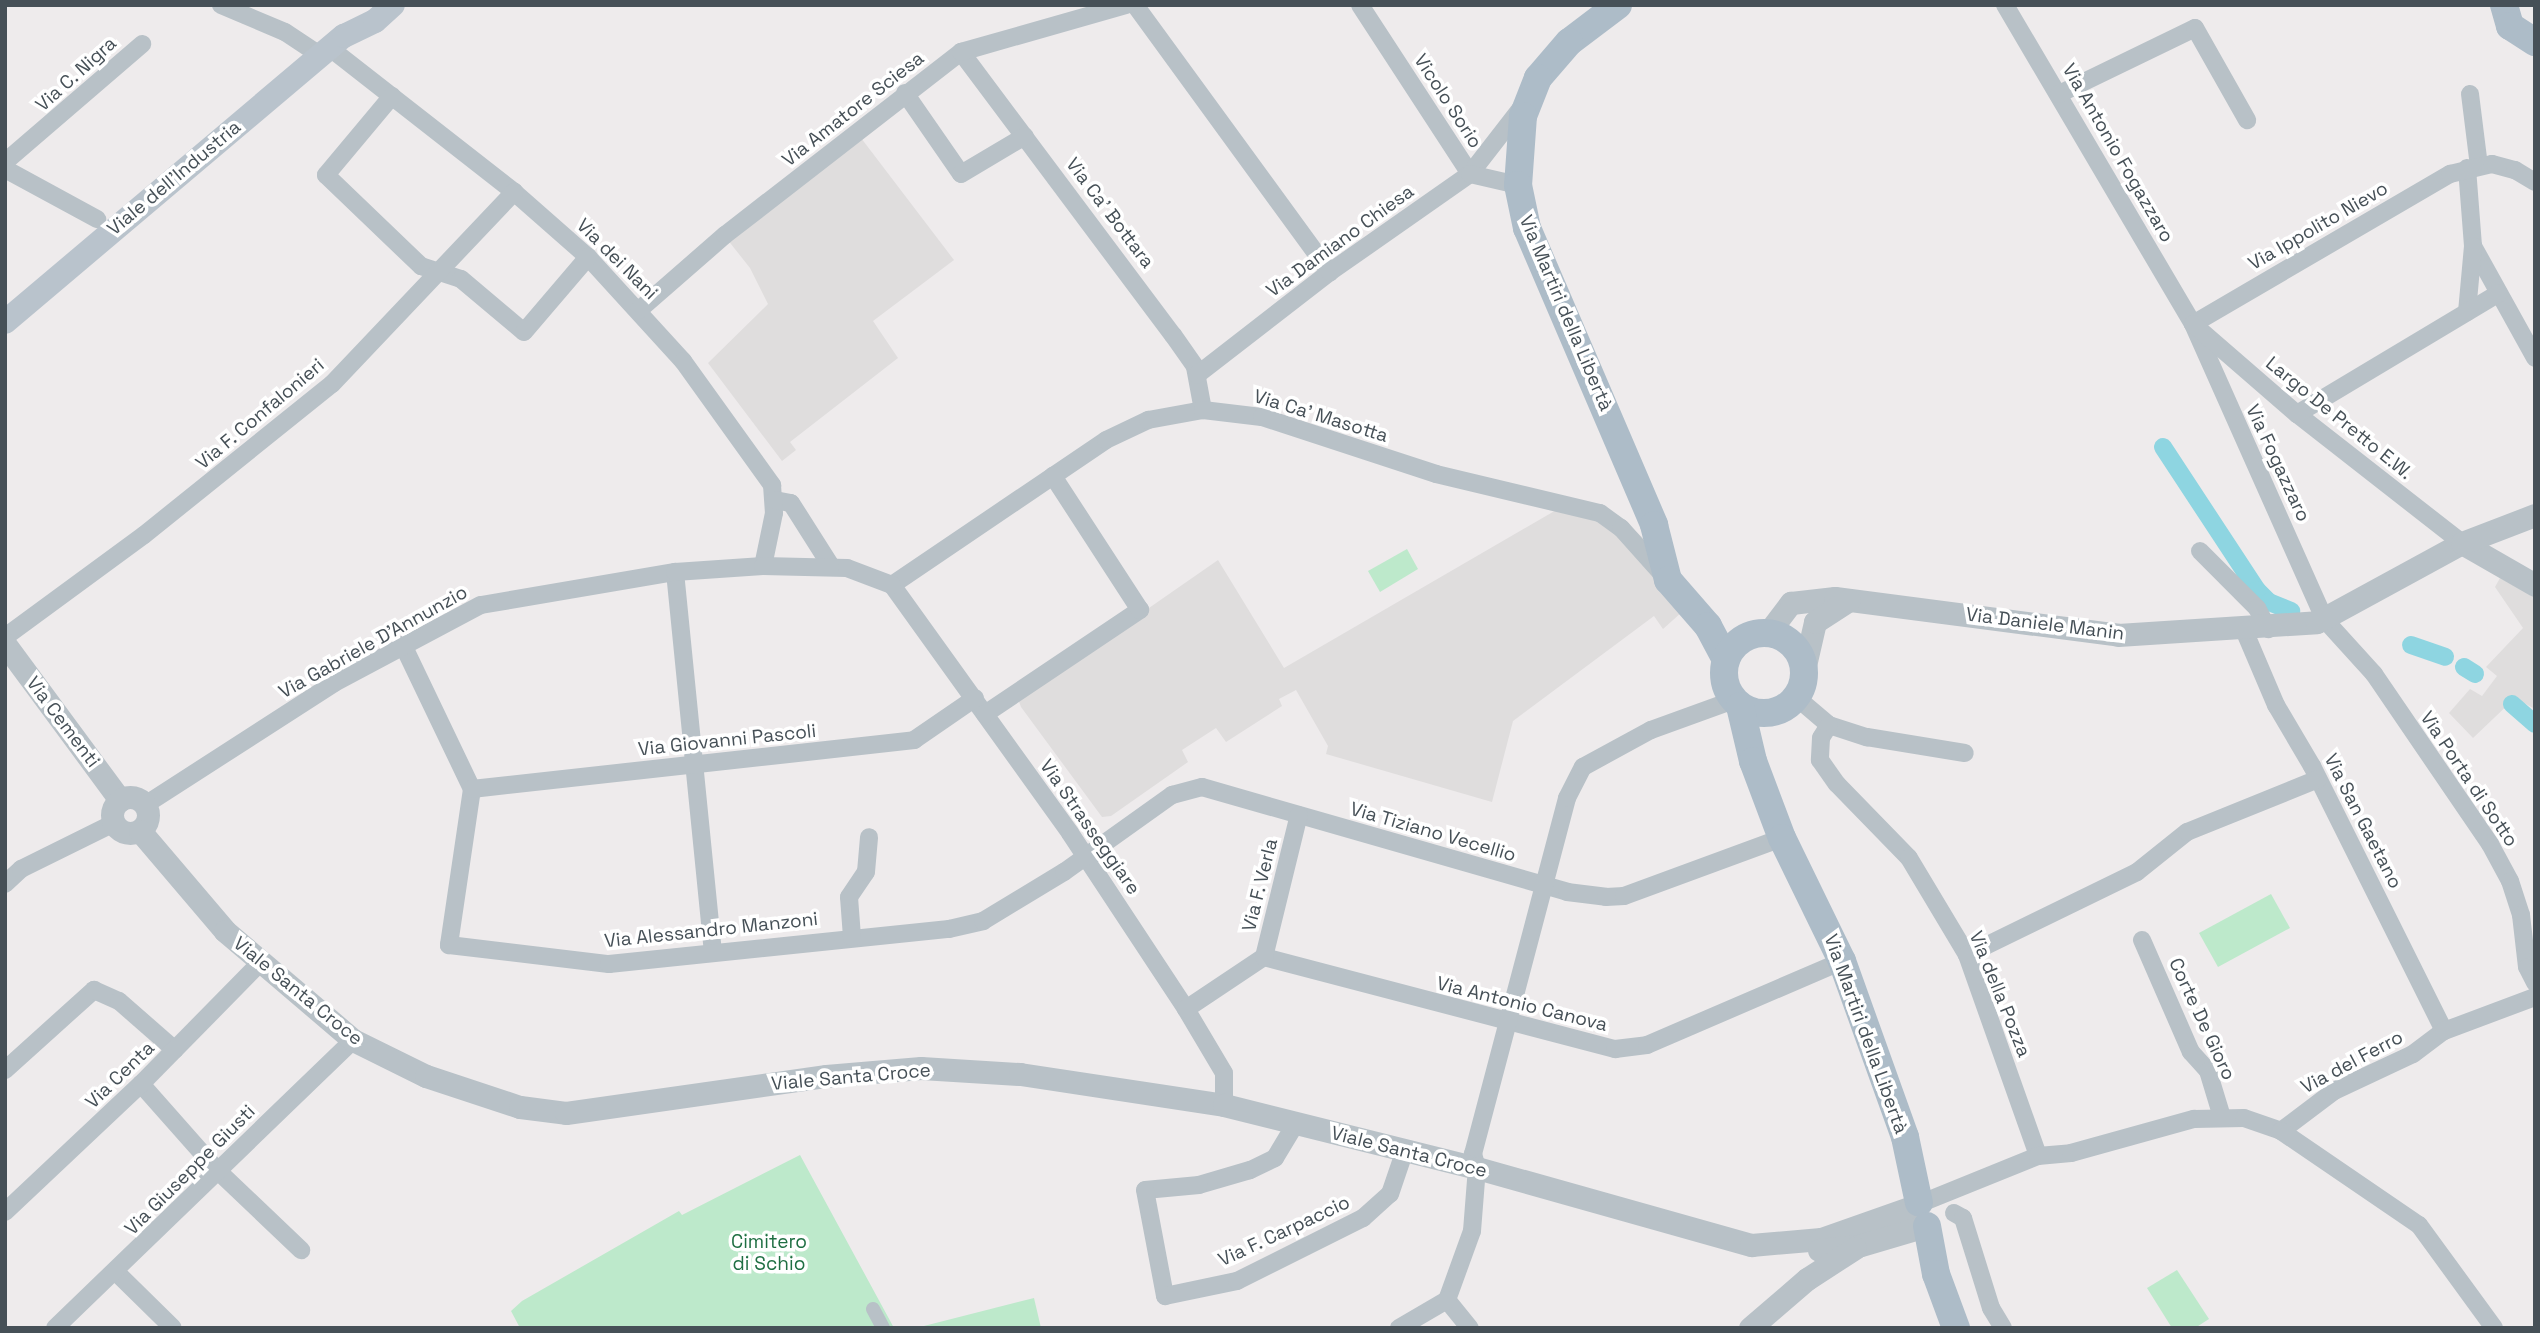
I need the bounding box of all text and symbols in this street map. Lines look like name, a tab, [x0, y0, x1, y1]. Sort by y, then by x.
street label: Via C. Nigra	[31, 32, 121, 116]
street label: Via Amatore Sciesa	[778, 47, 928, 171]
street label: Vicolo Sorio	[1409, 50, 1487, 152]
street label: Via Antonio Fogazzaro	[2057, 59, 2179, 247]
street label: Viale dell'Industria	[103, 116, 245, 240]
street label: Via Ca' Bottara	[1061, 153, 1159, 273]
street label: Via Ippolito Nievo	[2244, 177, 2392, 275]
street label: Via Damiano Chiesa	[1262, 180, 1418, 302]
street label: Via Martiri della Libertà	[1514, 212, 1618, 414]
street label: Via dei Nani	[572, 214, 662, 304]
street label: Largo De Pretto E.W.	[2261, 352, 2417, 484]
street label: Via F. Confalonieri	[191, 354, 329, 474]
street label: Via Ca' Masotta	[1251, 385, 1391, 447]
street label: Via Fogazzaro	[2241, 401, 2315, 525]
street label: Via Gabriele D'Annunzio	[275, 581, 471, 703]
street label: Via Daniele Manin	[1965, 603, 2125, 645]
street label: Via Cementi	[21, 672, 105, 772]
street label: Via Porta di Sotto	[2415, 707, 2523, 851]
street label: Via Giovanni Pascoli	[637, 719, 817, 761]
street label: Via San Gaetano	[2319, 750, 2407, 892]
street label: Via Strasseggiare	[1035, 755, 1145, 899]
street label: Via Tiziano Vecellio	[1347, 797, 1519, 867]
street label: Via F. Verla	[1237, 836, 1283, 934]
street label: Via Alessandro Manzoni	[603, 907, 819, 953]
street label: Via della Pozza	[1964, 928, 2036, 1060]
street label: Via Martiri della Libertà	[1819, 931, 1913, 1137]
street label: Viale Santa Croce	[229, 932, 367, 1050]
street label: Corte De Gioro	[2164, 954, 2240, 1084]
street label: Via Antonio Canova	[1434, 972, 1610, 1036]
street label: Via del Ferro	[2297, 1026, 2407, 1098]
street label: Via Centa	[81, 1037, 159, 1113]
street label: Viale Santa Croce	[770, 1059, 932, 1095]
street label: Via Giuseppe Giusti	[120, 1100, 260, 1240]
street label: Viale Santa Croce	[1329, 1122, 1489, 1182]
street label: Via F. Carpaccio	[1214, 1190, 1354, 1272]
park label: Cimitero di Schio	[731, 1231, 807, 1275]

